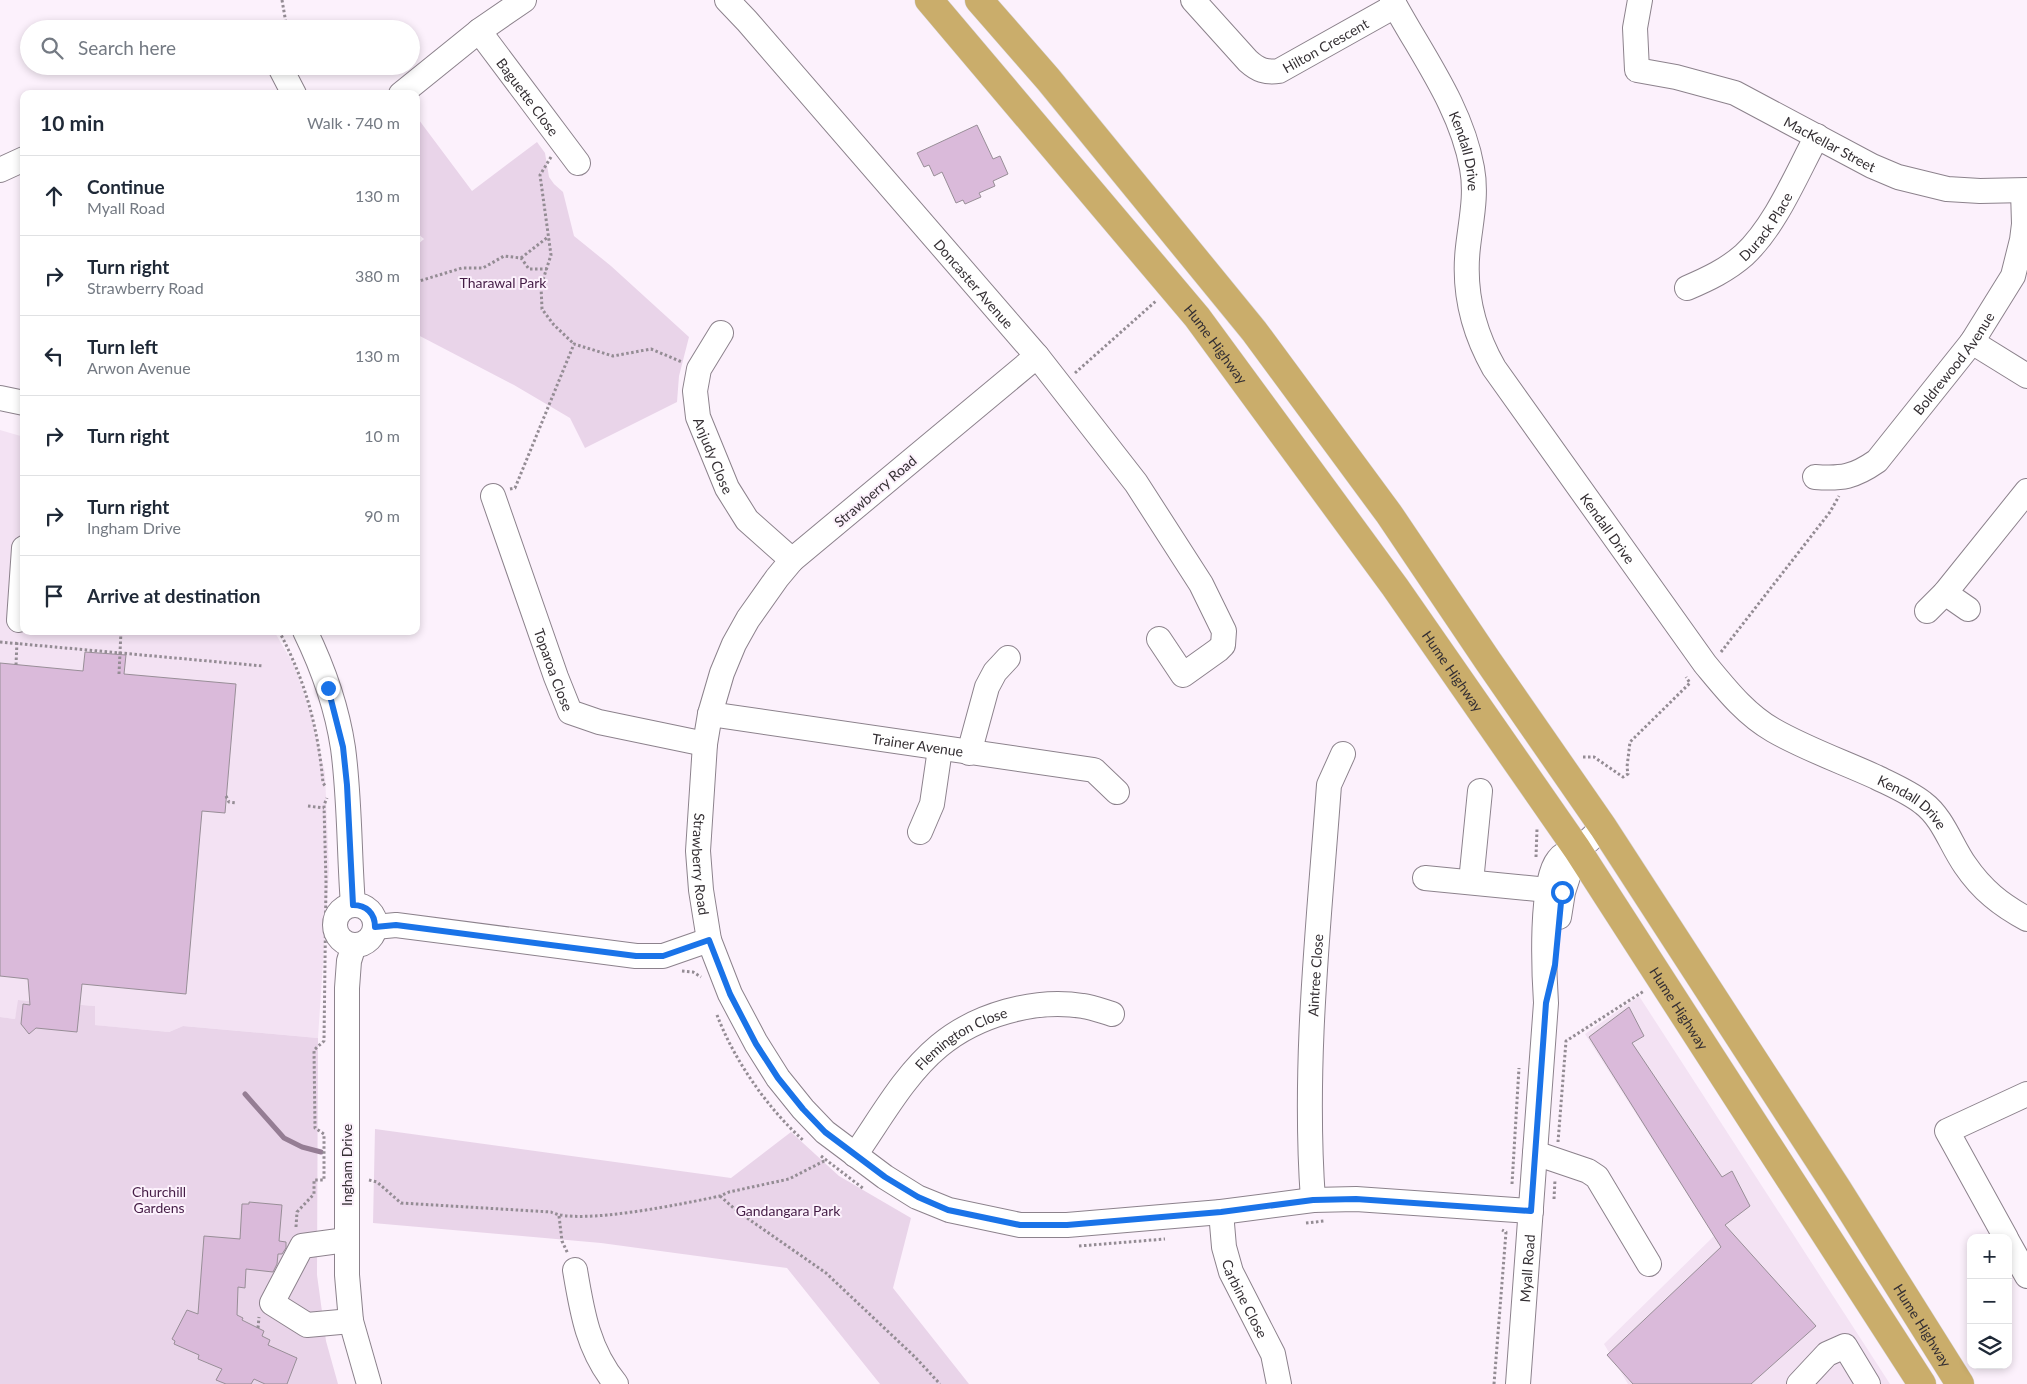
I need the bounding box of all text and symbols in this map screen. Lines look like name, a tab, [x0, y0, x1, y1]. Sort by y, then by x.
street label: Hilton Crescent	[1279, 14, 1371, 76]
search box	[20, 20, 420, 75]
icon: search	[38, 34, 66, 62]
text: Search here	[78, 36, 176, 59]
street label: Baguette Close	[494, 54, 563, 139]
street label: Kendall Drive	[1446, 108, 1482, 191]
text: 10 min	[40, 110, 104, 135]
street label: MacKellar Street	[1781, 112, 1878, 175]
text: Walk · 740 m	[307, 113, 400, 132]
text: Continue	[87, 175, 165, 198]
icon: ahead	[40, 182, 68, 210]
text: 130 m	[355, 186, 400, 205]
street label: Durack Place	[1735, 189, 1795, 264]
text: Myall Road	[87, 198, 165, 217]
street label: Doncaster Avenue	[931, 235, 1017, 332]
text: Turn right	[87, 255, 169, 278]
icon: right	[40, 262, 68, 290]
text: 380 m	[355, 266, 400, 285]
park label: Tharawal Park	[460, 274, 547, 291]
text: Strawberry Road	[87, 278, 204, 297]
street label: Hume Highway	[1181, 300, 1252, 387]
street label: Boldrewood Avenue	[1909, 309, 1997, 418]
text: Turn left	[87, 335, 158, 358]
icon: left	[40, 342, 68, 370]
text: 130 m	[355, 346, 400, 365]
text: Arwon Avenue	[87, 358, 191, 377]
street label: Anjudy Close	[690, 415, 737, 497]
icon: right	[40, 422, 68, 450]
text: Turn right	[87, 424, 169, 447]
text: 10 m	[364, 426, 400, 445]
street label: Strawberry Road	[830, 452, 920, 530]
street label: Kendall Drive	[1577, 490, 1639, 567]
text: Turn right	[87, 495, 169, 518]
icon: right	[40, 502, 68, 530]
text: 90 m	[364, 506, 400, 525]
text: Ingham Drive	[87, 518, 181, 537]
icon: arrive	[40, 582, 68, 610]
text: Arrive at destination	[87, 584, 260, 607]
street label: Toparoa Close	[531, 626, 577, 713]
street label: Hume Highway	[1419, 627, 1488, 715]
route end	[317, 677, 340, 700]
street label: Trainer Avenue	[871, 729, 964, 759]
street label: Kendall Drive	[1875, 771, 1951, 832]
street label: Strawberry Road	[689, 813, 713, 916]
route start	[1551, 881, 1574, 904]
street label: Aintree Close	[1304, 933, 1326, 1017]
street label: Hume Highway	[1647, 963, 1713, 1053]
street label: Flemington Close	[911, 1003, 1009, 1073]
street label: Ingham Drive	[338, 1124, 355, 1206]
park label: Churchill Gardens	[132, 1183, 186, 1216]
park label: Gandangara Park	[736, 1202, 841, 1219]
street label: Myall Road	[1516, 1234, 1537, 1303]
map controls	[1967, 1234, 2012, 1369]
button: +	[1967, 1234, 2012, 1279]
street label: Carbine Close	[1219, 1257, 1272, 1341]
button: −	[1967, 1279, 2012, 1324]
street label: Hume Highway	[1891, 1280, 1956, 1370]
button: layers	[1967, 1324, 2012, 1369]

